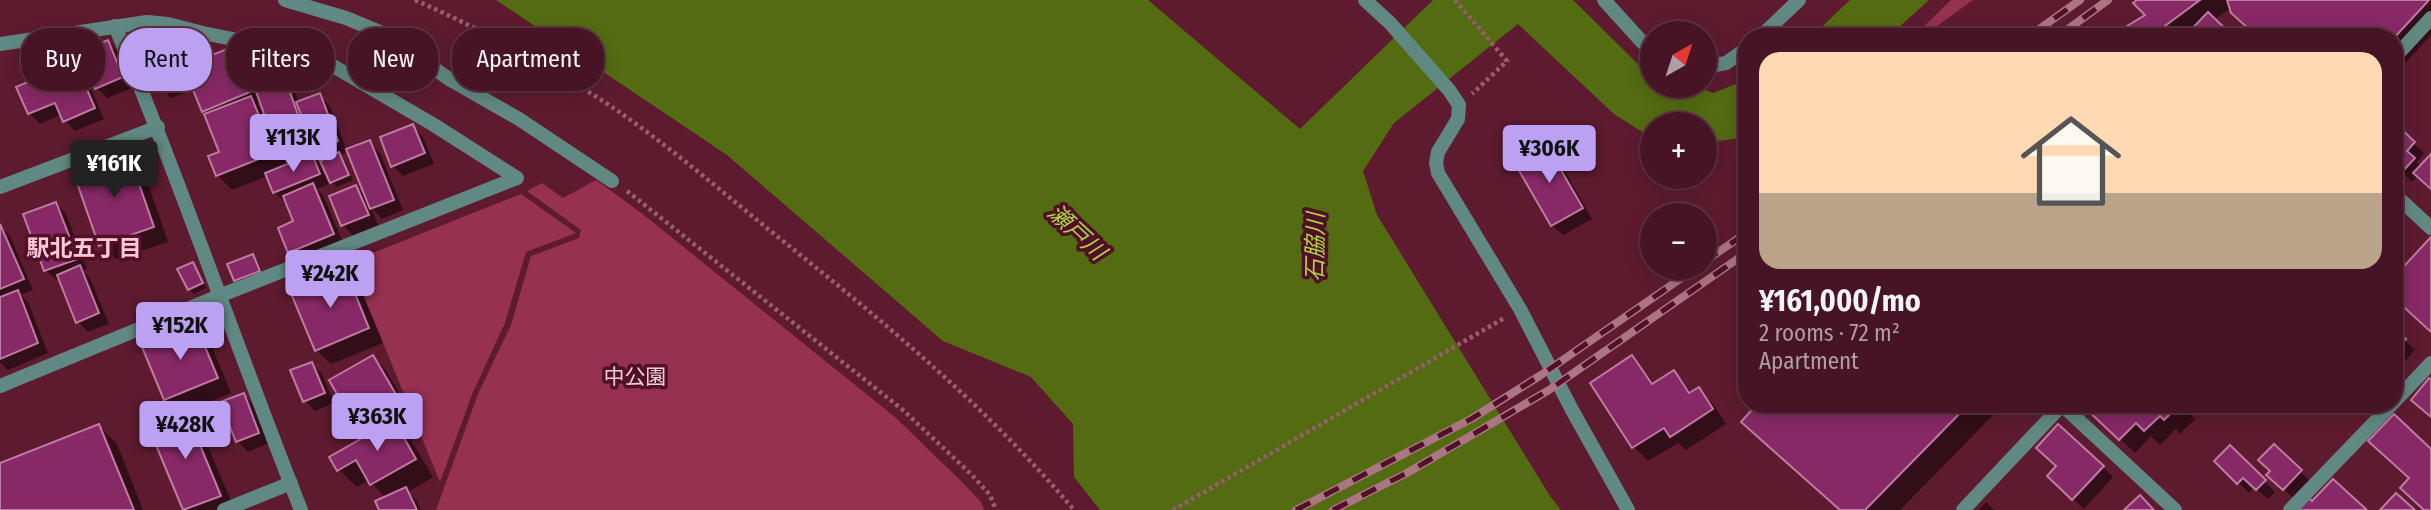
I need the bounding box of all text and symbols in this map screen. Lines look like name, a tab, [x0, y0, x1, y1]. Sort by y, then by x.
north arrow	[1640, 21, 1717, 98]
map controls	[1640, 21, 1717, 280]
chip: Buy	[21, 28, 105, 91]
chip: Rent	[119, 28, 212, 91]
chip: Filters	[226, 28, 334, 91]
chip: New	[348, 28, 438, 91]
chip: Apartment	[452, 28, 604, 91]
icon: home	[2008, 98, 2134, 224]
button: +	[1640, 112, 1717, 189]
pin: ¥113K	[244, 114, 342, 174]
text: ¥113K	[266, 123, 320, 151]
pin: ¥306K	[1500, 125, 1598, 185]
text: ¥306K	[1519, 134, 1579, 162]
pin: ¥161K	[65, 140, 163, 200]
text: ¥161K	[87, 149, 141, 177]
water label: 瀬戸川	[1042, 198, 1114, 268]
button: −	[1640, 203, 1717, 280]
water label: 石脇川	[1300, 209, 1330, 282]
district label: 駅北五丁目	[27, 234, 142, 262]
pin: ¥242K	[281, 250, 379, 310]
text: ¥242K	[301, 259, 359, 287]
text: ¥161,000/mo	[1759, 283, 1921, 319]
pin: ¥152K	[131, 302, 229, 362]
text: ¥152K	[152, 311, 208, 339]
text: 2 rooms · 72 m²	[1759, 319, 1900, 347]
text: Apartment	[1759, 347, 1859, 375]
park label: 中公園	[604, 364, 667, 390]
pin: ¥363K	[328, 393, 426, 453]
pin: ¥428K	[136, 402, 234, 461]
text: ¥363K	[348, 402, 406, 430]
text: ¥428K	[155, 410, 215, 438]

